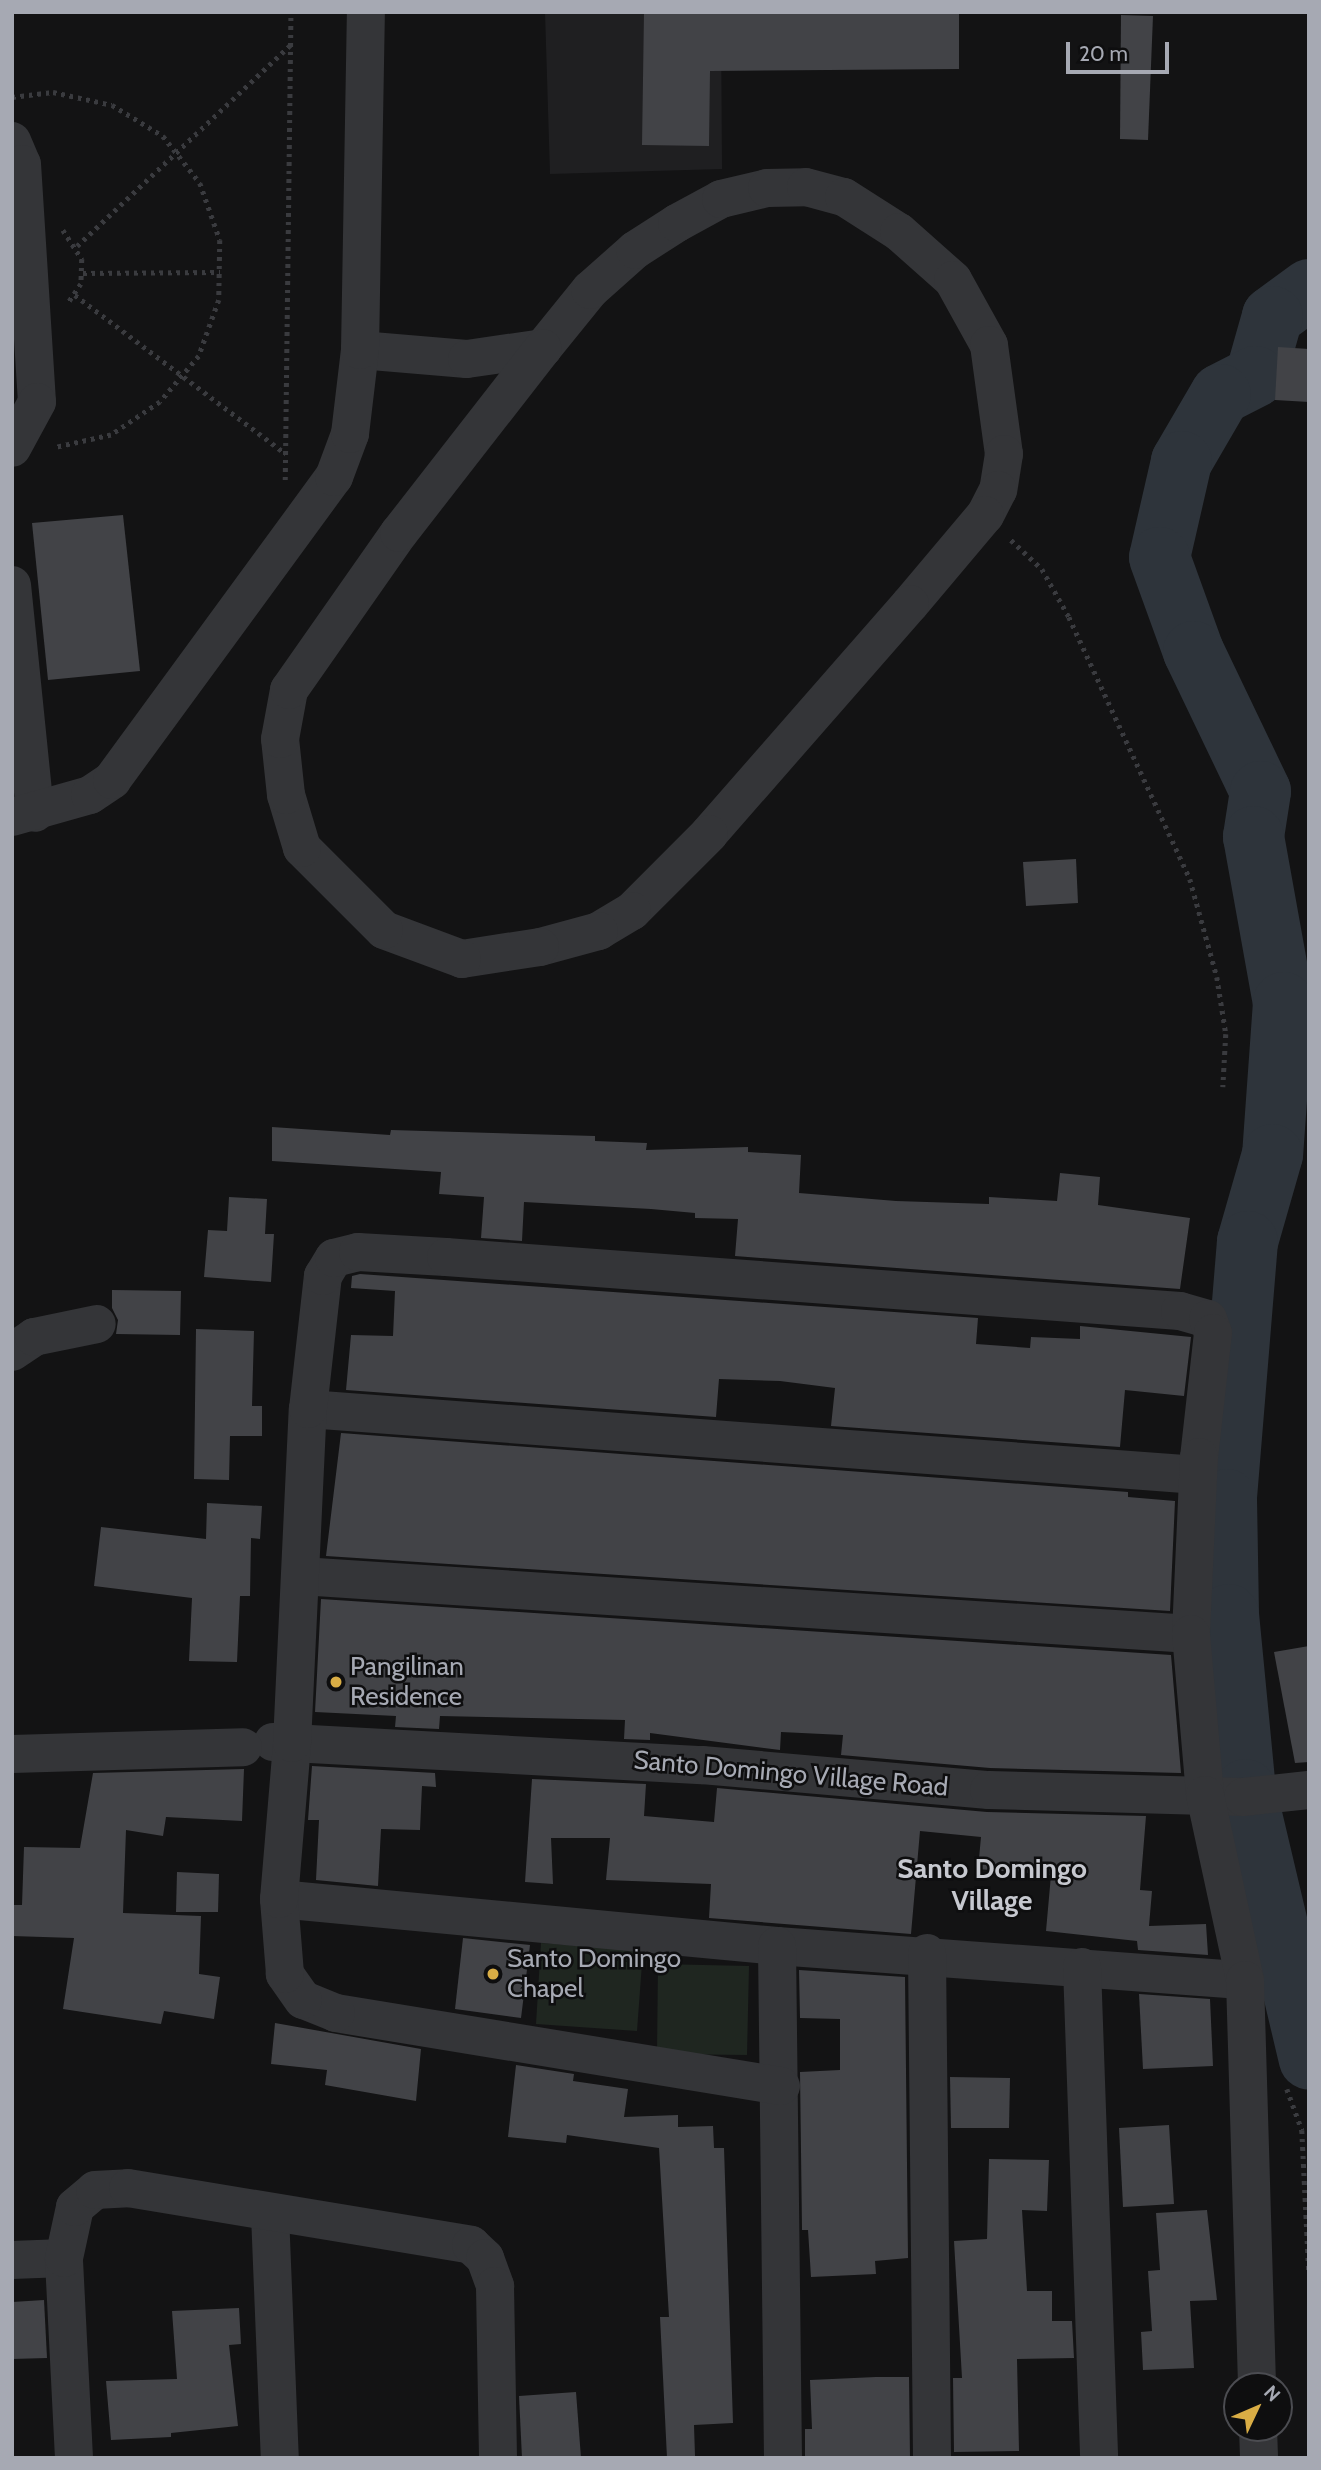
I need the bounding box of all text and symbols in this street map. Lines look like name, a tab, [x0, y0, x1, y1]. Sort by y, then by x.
scale bar	[1069, 28, 1172, 72]
text: 20 m	[1079, 41, 1128, 66]
place label: Pangilinan Residence	[350, 1651, 464, 1712]
marker: Pangilinan Residence	[328, 1674, 344, 1690]
street label: Santo Domingo Village Road	[632, 1745, 950, 1803]
district label: Santo Domingo Village	[897, 1851, 1087, 1917]
place label: Santo Domingo Chapel	[507, 1943, 681, 2004]
marker: Santo Domingo Chapel	[485, 1966, 501, 1982]
north arrow	[1223, 2372, 1293, 2442]
text: N	[1259, 2381, 1285, 2406]

